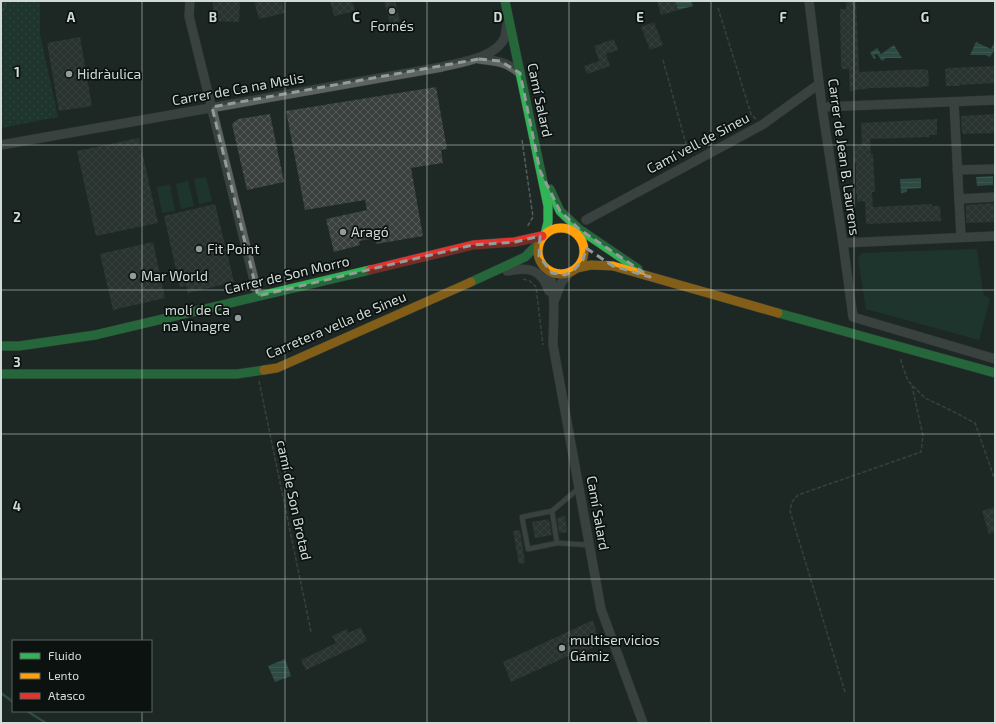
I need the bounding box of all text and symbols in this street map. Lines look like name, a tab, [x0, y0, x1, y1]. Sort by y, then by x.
marker: Fornés	[387, 6, 397, 16]
text: A	[67, 9, 76, 25]
text: B	[209, 9, 217, 25]
text: C	[352, 9, 360, 25]
text: D	[494, 9, 503, 25]
text: E	[636, 9, 644, 25]
text: F	[779, 9, 787, 25]
text: G	[921, 9, 929, 25]
place label: Fornés	[370, 17, 414, 34]
street label: Camí Salard	[524, 61, 557, 139]
text: 1	[14, 64, 20, 80]
place label: Hidràulica	[77, 65, 141, 82]
marker: Hidràulica	[64, 69, 74, 79]
street label: Carrer de Ca na Melis	[171, 69, 305, 108]
street label: Carrer de Jean B. Laurens	[825, 77, 864, 237]
street label: Camí vell de Sineu	[644, 108, 752, 177]
text: 2	[13, 209, 21, 225]
place label: Aragó	[351, 223, 389, 240]
marker: Aragó	[338, 227, 348, 237]
place label: Fit Point	[207, 240, 260, 257]
marker: Fit Point	[194, 244, 204, 254]
street label: Carrer de Son Morro	[223, 252, 351, 297]
place label: Mar World	[141, 267, 208, 284]
marker: Mar World	[128, 271, 138, 281]
street label: Carretera vella de Sineu	[263, 287, 409, 362]
place label: molí de Ca na Vinagre	[163, 301, 230, 334]
marker: molí de Ca na Vinagre	[233, 313, 243, 323]
text: 3	[13, 354, 21, 370]
street label: camí de Son Brotad	[273, 438, 316, 561]
street label: Camí Salard	[584, 474, 613, 552]
text: 4	[13, 498, 21, 514]
place label: multiservicios Gámiz	[570, 631, 660, 664]
legend	[12, 640, 152, 712]
marker: multiservicios Gámiz	[557, 643, 567, 653]
text: Fluido	[48, 648, 82, 662]
text: Lento	[48, 668, 79, 682]
text: Atasco	[48, 688, 85, 702]

